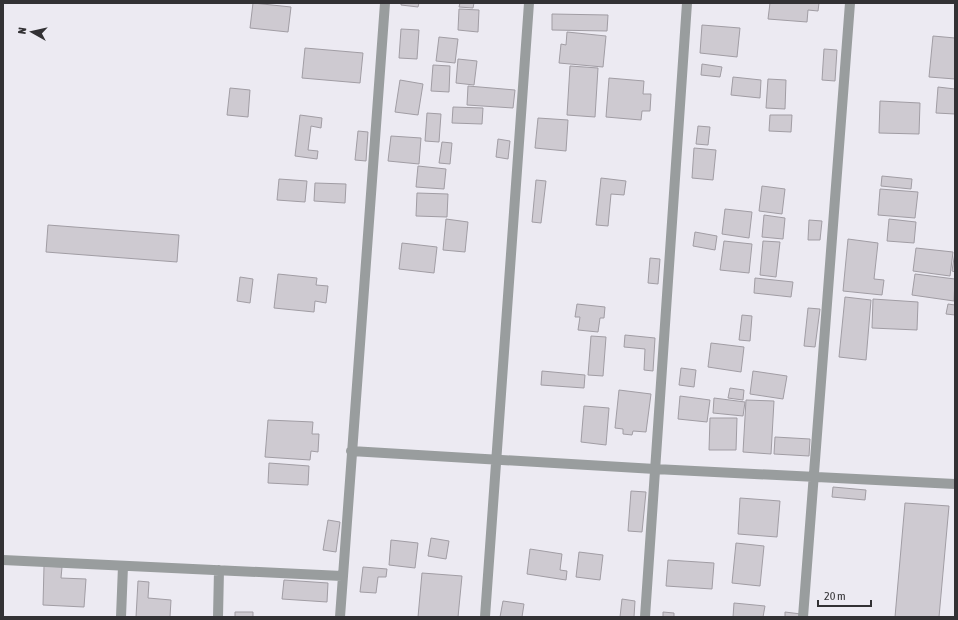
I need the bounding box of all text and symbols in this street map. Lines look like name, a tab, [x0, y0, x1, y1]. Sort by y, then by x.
north arrow	[12, 12, 52, 52]
text: N	[16, 27, 28, 35]
scale bar	[818, 582, 871, 608]
text: 20 m	[824, 589, 846, 603]

